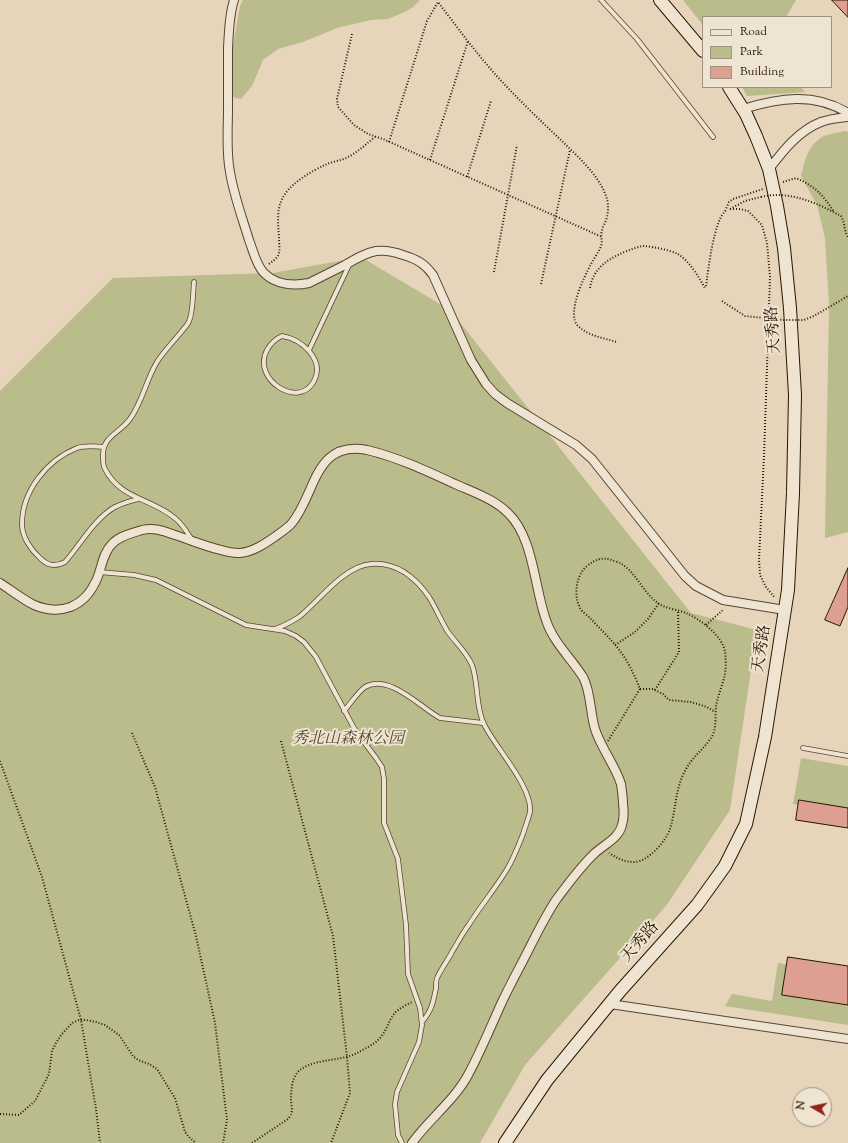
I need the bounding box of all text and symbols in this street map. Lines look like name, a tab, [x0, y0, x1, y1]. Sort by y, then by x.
legend	[702, 16, 832, 88]
text: Road	[740, 23, 767, 41]
text: Park	[740, 43, 763, 61]
text: Building	[740, 63, 784, 81]
street label: 天秀路	[764, 305, 786, 355]
street label: 天秀路	[750, 624, 776, 674]
park label: 秀北山森林公园	[292, 730, 404, 750]
street label: 天秀路	[618, 919, 664, 967]
north arrow	[792, 1087, 832, 1127]
text: N	[793, 1100, 810, 1111]

